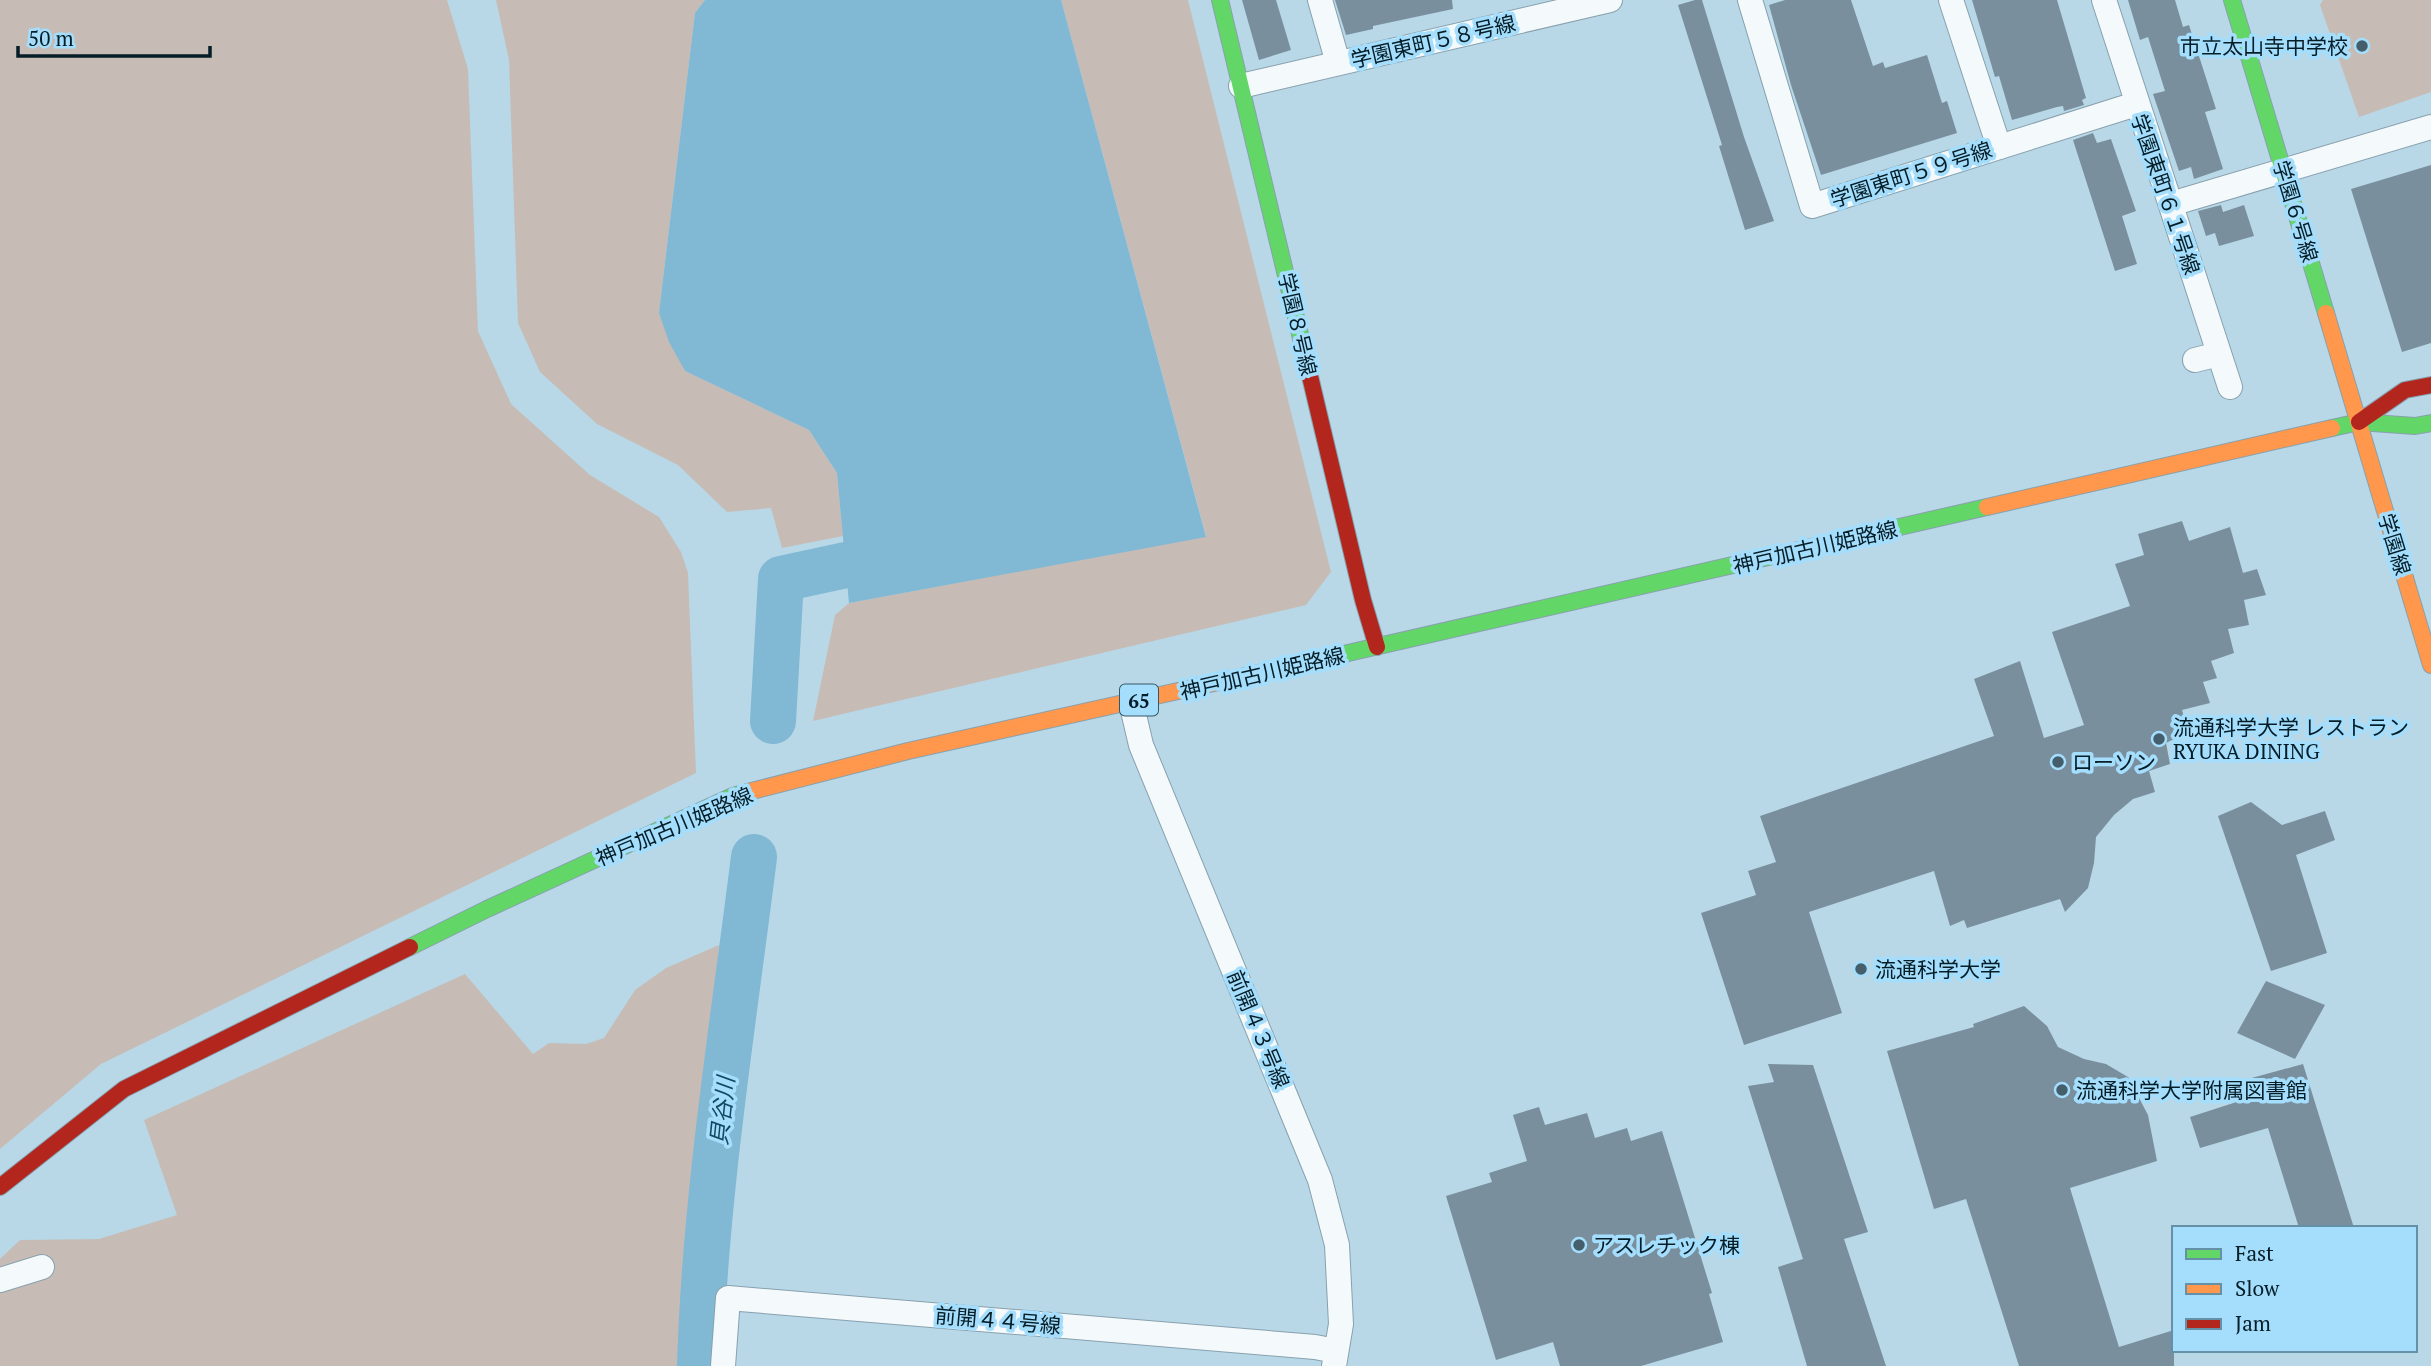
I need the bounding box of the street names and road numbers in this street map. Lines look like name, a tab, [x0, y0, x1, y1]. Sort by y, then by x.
street label: 学園東町５８号線	[1348, 8, 1518, 74]
street label: 学園東町６１号線	[2125, 110, 2207, 278]
street label: 学園東町５９号線	[1827, 135, 1995, 213]
street label: 学園６号線	[2267, 157, 2325, 265]
street label: 学園８号線	[1273, 270, 1323, 378]
street label: 学園線	[2372, 510, 2418, 578]
street label: 神戸加古川姫路線	[1730, 514, 1900, 580]
street label: 神戸加古川姫路線	[1177, 640, 1347, 706]
road number: 65	[1120, 684, 1158, 716]
street label: 神戸加古川姫路線	[591, 780, 757, 872]
street label: 前開４３号線	[1221, 966, 1297, 1092]
street label: 前開４４号線	[934, 1301, 1062, 1339]

